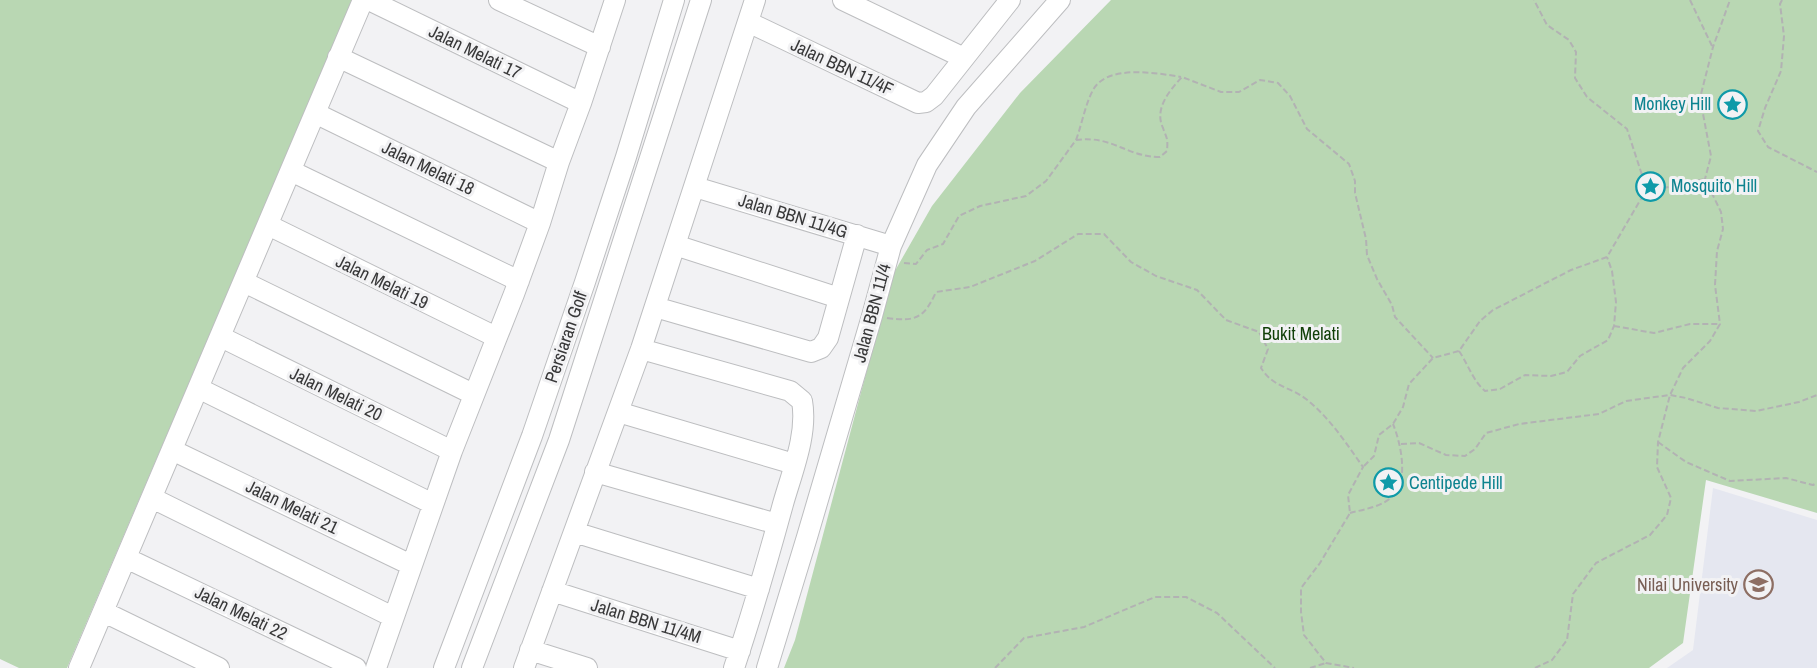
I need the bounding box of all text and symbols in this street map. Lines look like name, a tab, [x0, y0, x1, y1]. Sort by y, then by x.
street label: Jalan Melati 17	[425, 18, 526, 85]
street label: Jalan BBN 11/4F	[787, 32, 898, 101]
place icon: Monkey Hill	[1716, 88, 1748, 120]
place label: Monkey Hill	[1634, 91, 1711, 116]
street label: Jalan Melati 18	[378, 134, 479, 201]
place icon: Mosquito Hill	[1634, 170, 1666, 202]
place label: Mosquito Hill	[1671, 173, 1757, 198]
street label: Jalan BBN 11/4G	[735, 187, 851, 244]
street label: Jalan Melati 19	[332, 248, 433, 315]
street label: Jalan BBN 11/4	[846, 261, 897, 365]
street label: Persiaran Golf	[538, 287, 593, 386]
park label: Bukit Melati	[1262, 321, 1340, 346]
street label: Jalan Melati 20	[286, 360, 387, 427]
place icon: Centipede Hill	[1372, 467, 1404, 499]
place label: Centipede Hill	[1409, 470, 1503, 495]
street label: Jalan Melati 21	[242, 473, 343, 540]
school or university icon: Nilai University	[1743, 569, 1775, 601]
place label: Nilai University	[1637, 572, 1739, 597]
street label: Jalan Melati 22	[191, 579, 292, 646]
street label: Jalan BBN 11/4M	[588, 592, 704, 649]

